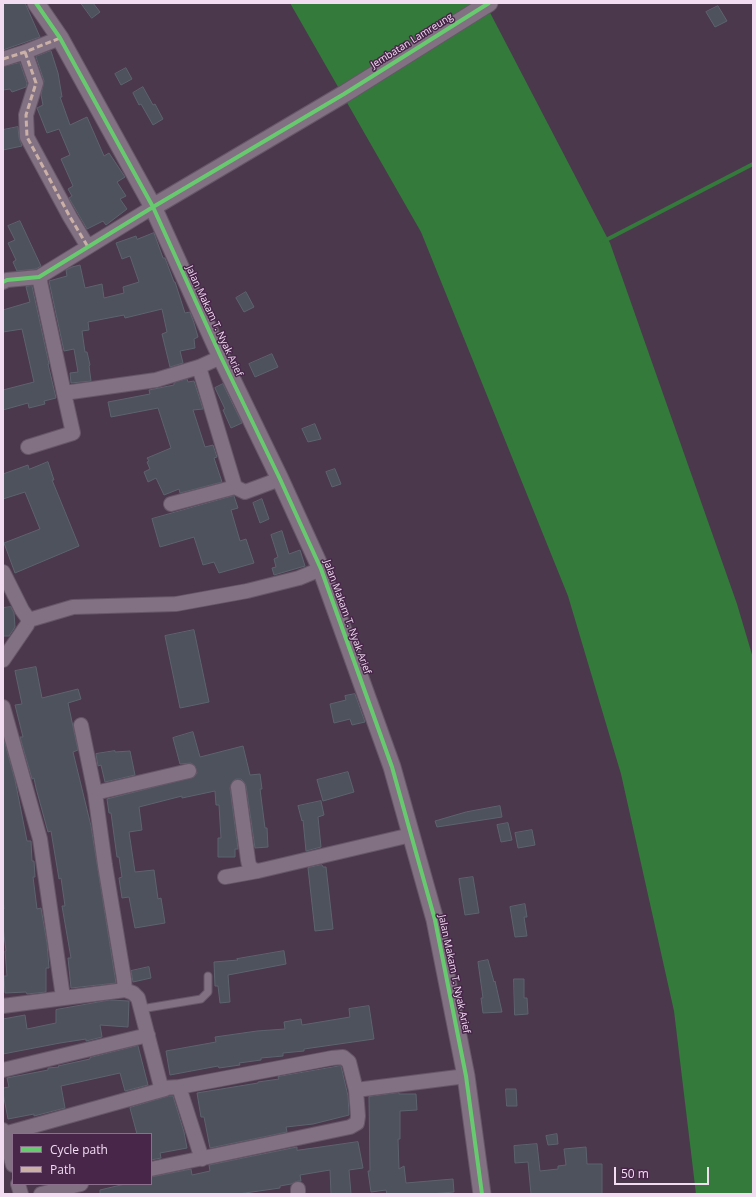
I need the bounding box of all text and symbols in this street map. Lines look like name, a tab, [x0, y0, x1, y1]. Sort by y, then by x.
street label: Jembatan Lamreung	[369, 11, 455, 71]
street label: Jalan Makam T. Nyak Arief	[183, 264, 245, 378]
street label: Jalan Makam T. Nyak Arief	[321, 558, 373, 676]
street label: Jalan Makam T. Nyak Arief	[436, 914, 472, 1034]
legend	[12, 1133, 152, 1185]
text: Cycle path	[50, 1141, 108, 1158]
scale bar	[616, 1159, 711, 1185]
text: Path	[50, 1161, 76, 1178]
text: 50 m	[621, 1165, 649, 1182]

